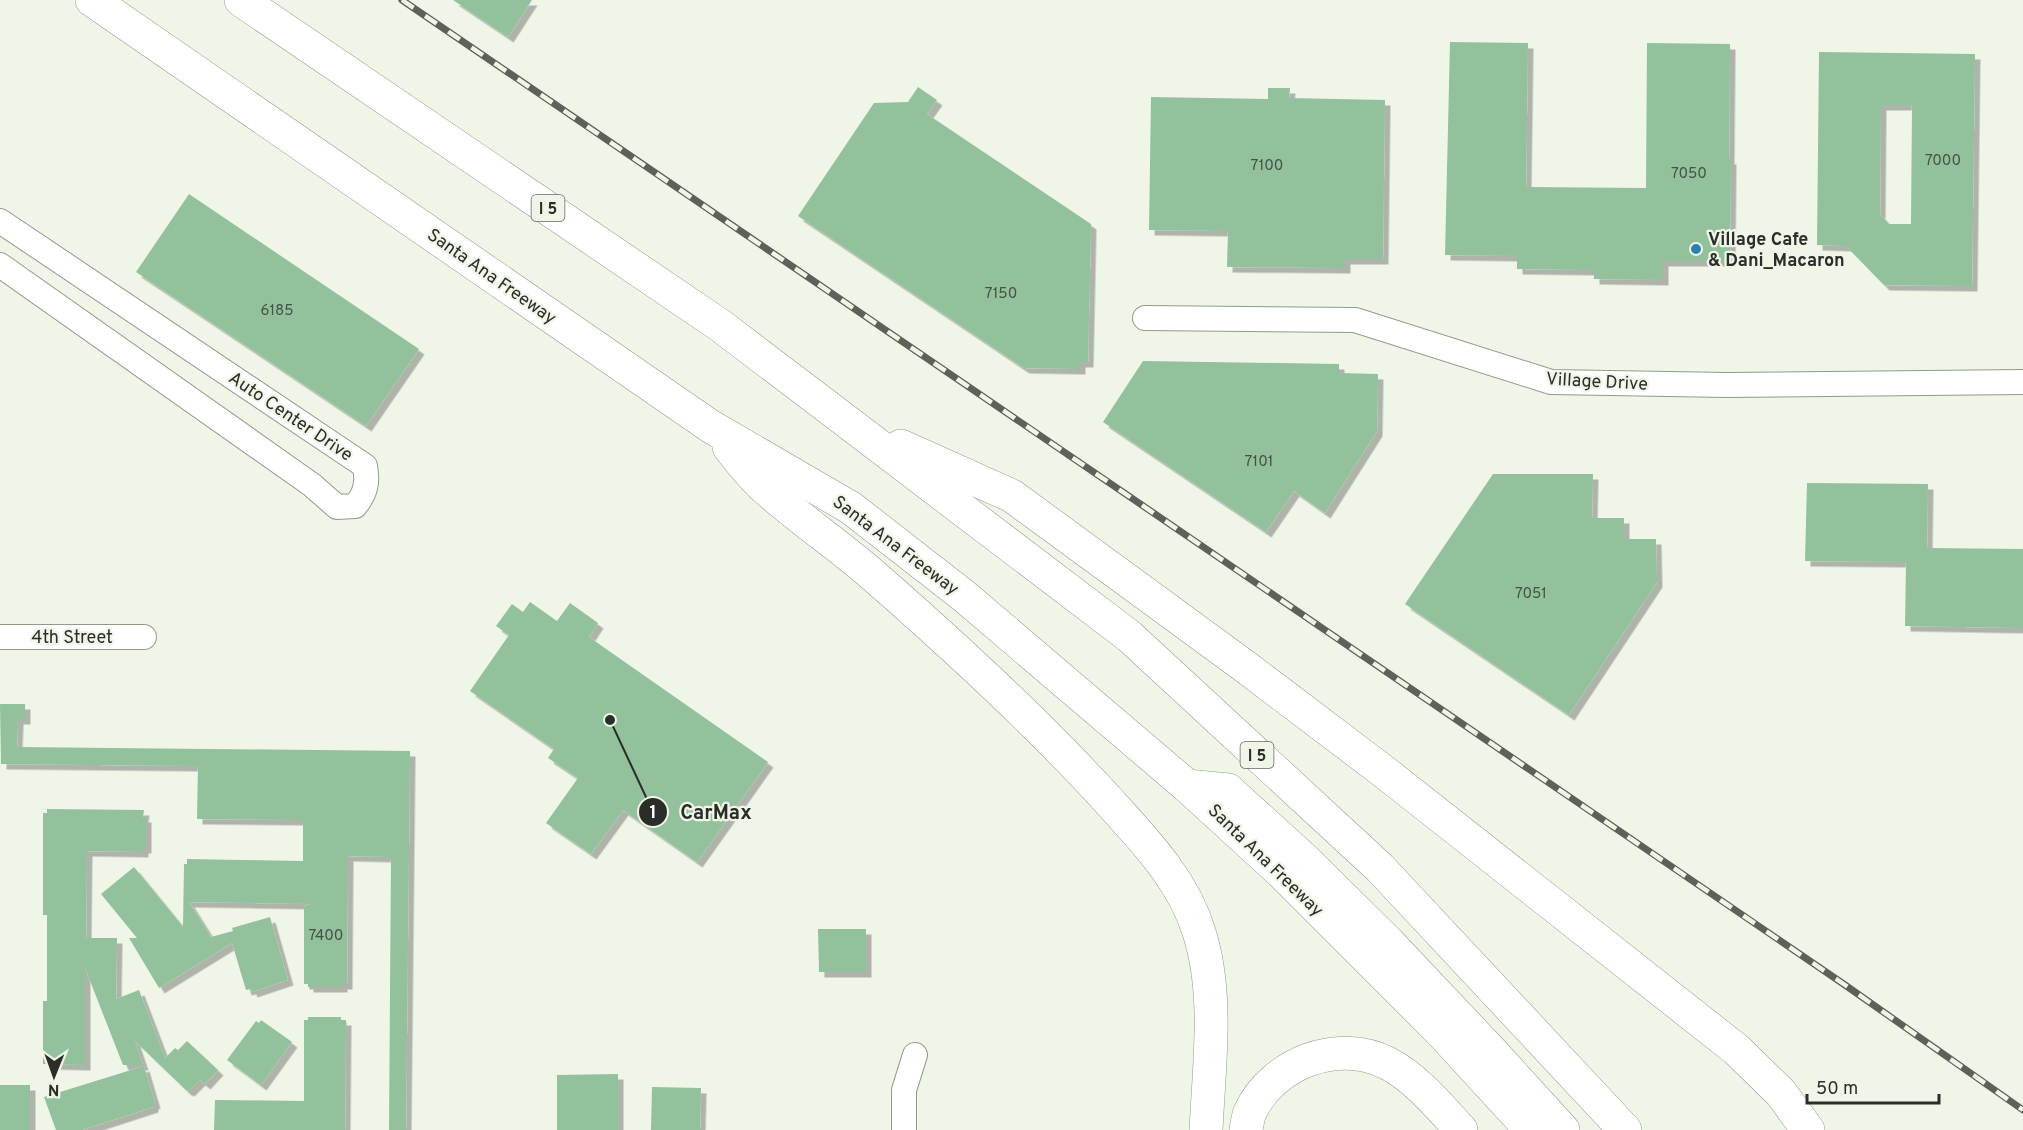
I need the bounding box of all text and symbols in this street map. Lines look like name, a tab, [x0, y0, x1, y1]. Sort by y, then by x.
house number: 7000	[1925, 152, 1961, 171]
house number: 7100	[1251, 157, 1283, 176]
house number: 7050	[1671, 165, 1707, 184]
road number: I 5	[532, 195, 564, 221]
street label: Santa Ana Freeway	[422, 224, 560, 330]
place label: Village Cafe & Dani_Macaron	[1708, 229, 1845, 273]
marker: Village Cafe & Dani_Macaron	[1689, 242, 1703, 256]
house number: 7150	[985, 285, 1017, 304]
house number: 6185	[260, 302, 294, 321]
street label: Auto Center Drive	[224, 367, 357, 467]
street label: Village Drive	[1545, 368, 1649, 397]
house number: 7101	[1245, 453, 1273, 472]
street label: Santa Ana Freeway	[827, 491, 963, 601]
house number: 7051	[1515, 585, 1547, 604]
street label: 4th Street	[31, 627, 113, 650]
road number: I 5	[1240, 742, 1274, 768]
callout: CarMax	[638, 793, 763, 831]
street label: Santa Ana Freeway	[1202, 800, 1328, 922]
text: CarMax	[680, 801, 752, 827]
text: 1	[649, 802, 657, 825]
house number: 7400	[309, 927, 343, 946]
north arrow	[24, 1046, 84, 1106]
scale bar	[1807, 1067, 1939, 1105]
text: 50 m	[1816, 1078, 1858, 1101]
text: N	[48, 1079, 60, 1099]

